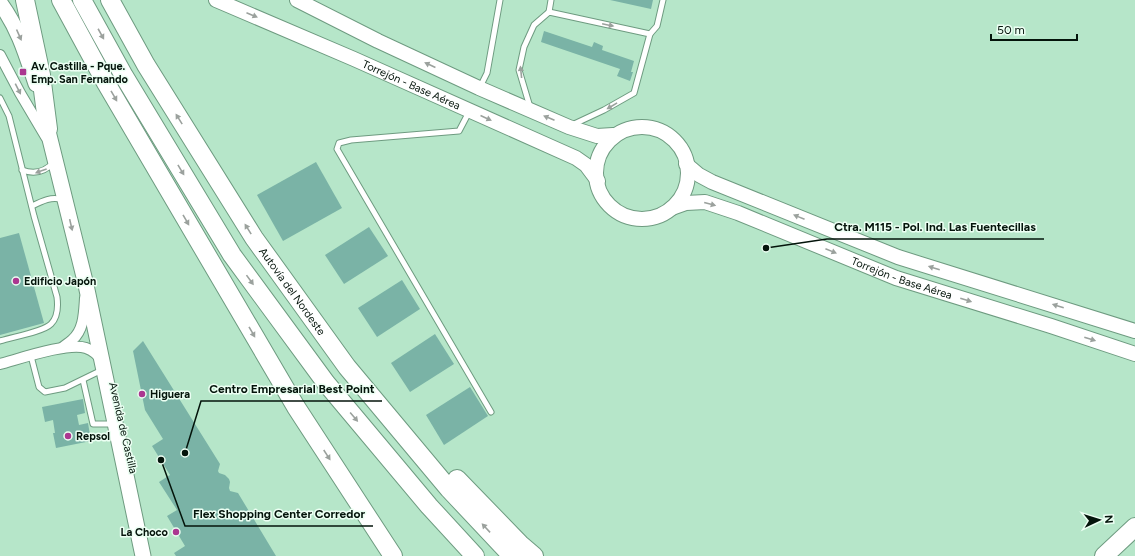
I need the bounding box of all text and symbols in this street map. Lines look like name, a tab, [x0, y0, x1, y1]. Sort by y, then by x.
one-way arrow	[247, 13, 259, 19]
scale bar	[991, 16, 1077, 42]
one-way arrow	[602, 22, 614, 28]
text: 50 m	[997, 23, 1025, 37]
one-way arrow	[97, 28, 104, 40]
one-way arrow	[16, 29, 22, 40]
street label: Torrejón - Base Aérea	[361, 57, 462, 112]
place label: Av. Castilla - Pque. Emp. San Fernando	[31, 60, 129, 86]
one-way arrow	[424, 62, 436, 68]
one-way arrow	[518, 66, 524, 79]
marker: Av. Castilla - Pque. Emp. San Fernando	[18, 67, 28, 77]
one-way arrow	[15, 83, 21, 95]
one-way arrow	[110, 90, 117, 102]
one-way arrow	[607, 102, 617, 110]
one-way arrow	[176, 113, 183, 124]
one-way arrow	[544, 115, 555, 121]
one-way arrow	[481, 116, 493, 122]
one-way arrow	[177, 164, 184, 176]
one-way arrow	[34, 168, 46, 174]
one-way arrow	[704, 201, 716, 207]
one-way arrow	[183, 214, 190, 226]
one-way arrow	[793, 214, 805, 220]
callout: Ctra. M115 - Pol. Ind. Las Fuentecillas	[827, 215, 1044, 239]
one-way arrow	[69, 219, 75, 231]
text: Ctra. M115 - Pol. Ind. Las Fuentecillas	[834, 220, 1036, 234]
one-way arrow	[245, 223, 252, 235]
street label: Autovía del Nordeste	[257, 245, 328, 338]
one-way arrow	[825, 248, 837, 254]
street label: Torrejón - Base Aérea	[850, 254, 954, 301]
one-way arrow	[927, 265, 939, 271]
place label: Edificio Japón	[24, 275, 96, 288]
one-way arrow	[246, 275, 254, 285]
marker: Edificio Japón	[11, 276, 21, 286]
one-way arrow	[961, 297, 973, 303]
one-way arrow	[1052, 303, 1064, 309]
one-way arrow	[248, 327, 256, 337]
one-way arrow	[1085, 336, 1097, 342]
callout: Centro Empresarial Best Point	[201, 377, 382, 401]
street label: Avenida de Castilla	[106, 381, 140, 475]
text: Centro Empresarial Best Point	[209, 382, 375, 396]
place label: Higuera	[150, 388, 190, 401]
marker: Higuera	[137, 389, 147, 399]
one-way arrow	[350, 411, 359, 422]
place label: Repsol	[76, 430, 110, 443]
marker: Repsol	[63, 431, 73, 441]
one-way arrow	[323, 450, 331, 460]
north arrow	[1079, 500, 1119, 540]
callout: Flex Shopping Center Corredor	[185, 502, 373, 526]
text: Flex Shopping Center Corredor	[193, 507, 365, 521]
text: N	[1102, 515, 1115, 524]
one-way arrow	[481, 522, 490, 533]
place label: La Choco	[121, 526, 169, 539]
marker: La Choco	[171, 527, 181, 537]

